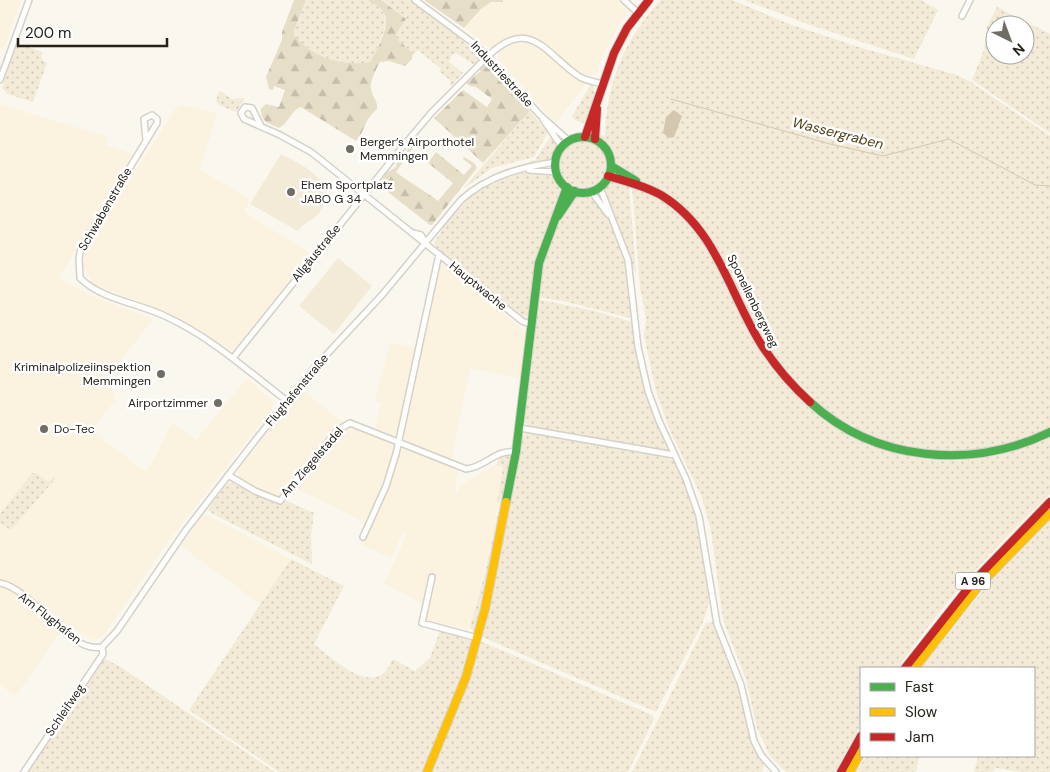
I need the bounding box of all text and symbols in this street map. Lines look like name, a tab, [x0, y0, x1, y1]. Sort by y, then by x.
scale bar	[18, 15, 166, 47]
north arrow	[985, 15, 1035, 65]
text: 200 m	[25, 23, 71, 43]
street label: Industriestraße	[467, 38, 537, 111]
text: N	[1009, 40, 1029, 60]
water label: Wassergraben	[791, 113, 885, 153]
place label: Berger’s Airporthotel Memmingen	[360, 134, 474, 164]
marker: Berger’s Airporthotel Memmingen	[344, 143, 356, 155]
street label: Schwabenstraße	[75, 164, 135, 253]
place label: Ehem Sportplatz JABO G 34	[301, 177, 393, 207]
marker: Ehem Sportplatz JABO G 34	[285, 186, 297, 198]
street label: Allgäustraße	[288, 221, 344, 285]
street label: Sponellenbergweg	[723, 252, 783, 351]
street label: Hauptwache	[446, 258, 510, 314]
street label: Flughafenstraße	[262, 350, 332, 429]
place label: Kriminalpolizeiinspektion Memmingen	[14, 359, 151, 389]
marker: Kriminalpolizeiinspektion Memmingen	[155, 368, 167, 380]
place label: Airportzimmer	[128, 395, 209, 411]
marker: Airportzimmer	[212, 397, 224, 409]
place label: Do-Tec	[54, 421, 95, 437]
marker: Do-Tec	[38, 423, 50, 435]
street label: Am Ziegelstadel	[277, 424, 347, 500]
road number: A 96	[956, 572, 990, 590]
street label: Am Flughafen	[15, 588, 85, 648]
legend	[860, 667, 1035, 757]
text: Fast	[905, 677, 934, 697]
street label: Schleifweg	[42, 681, 88, 739]
text: Slow	[905, 702, 938, 722]
text: Jam	[905, 727, 934, 747]

